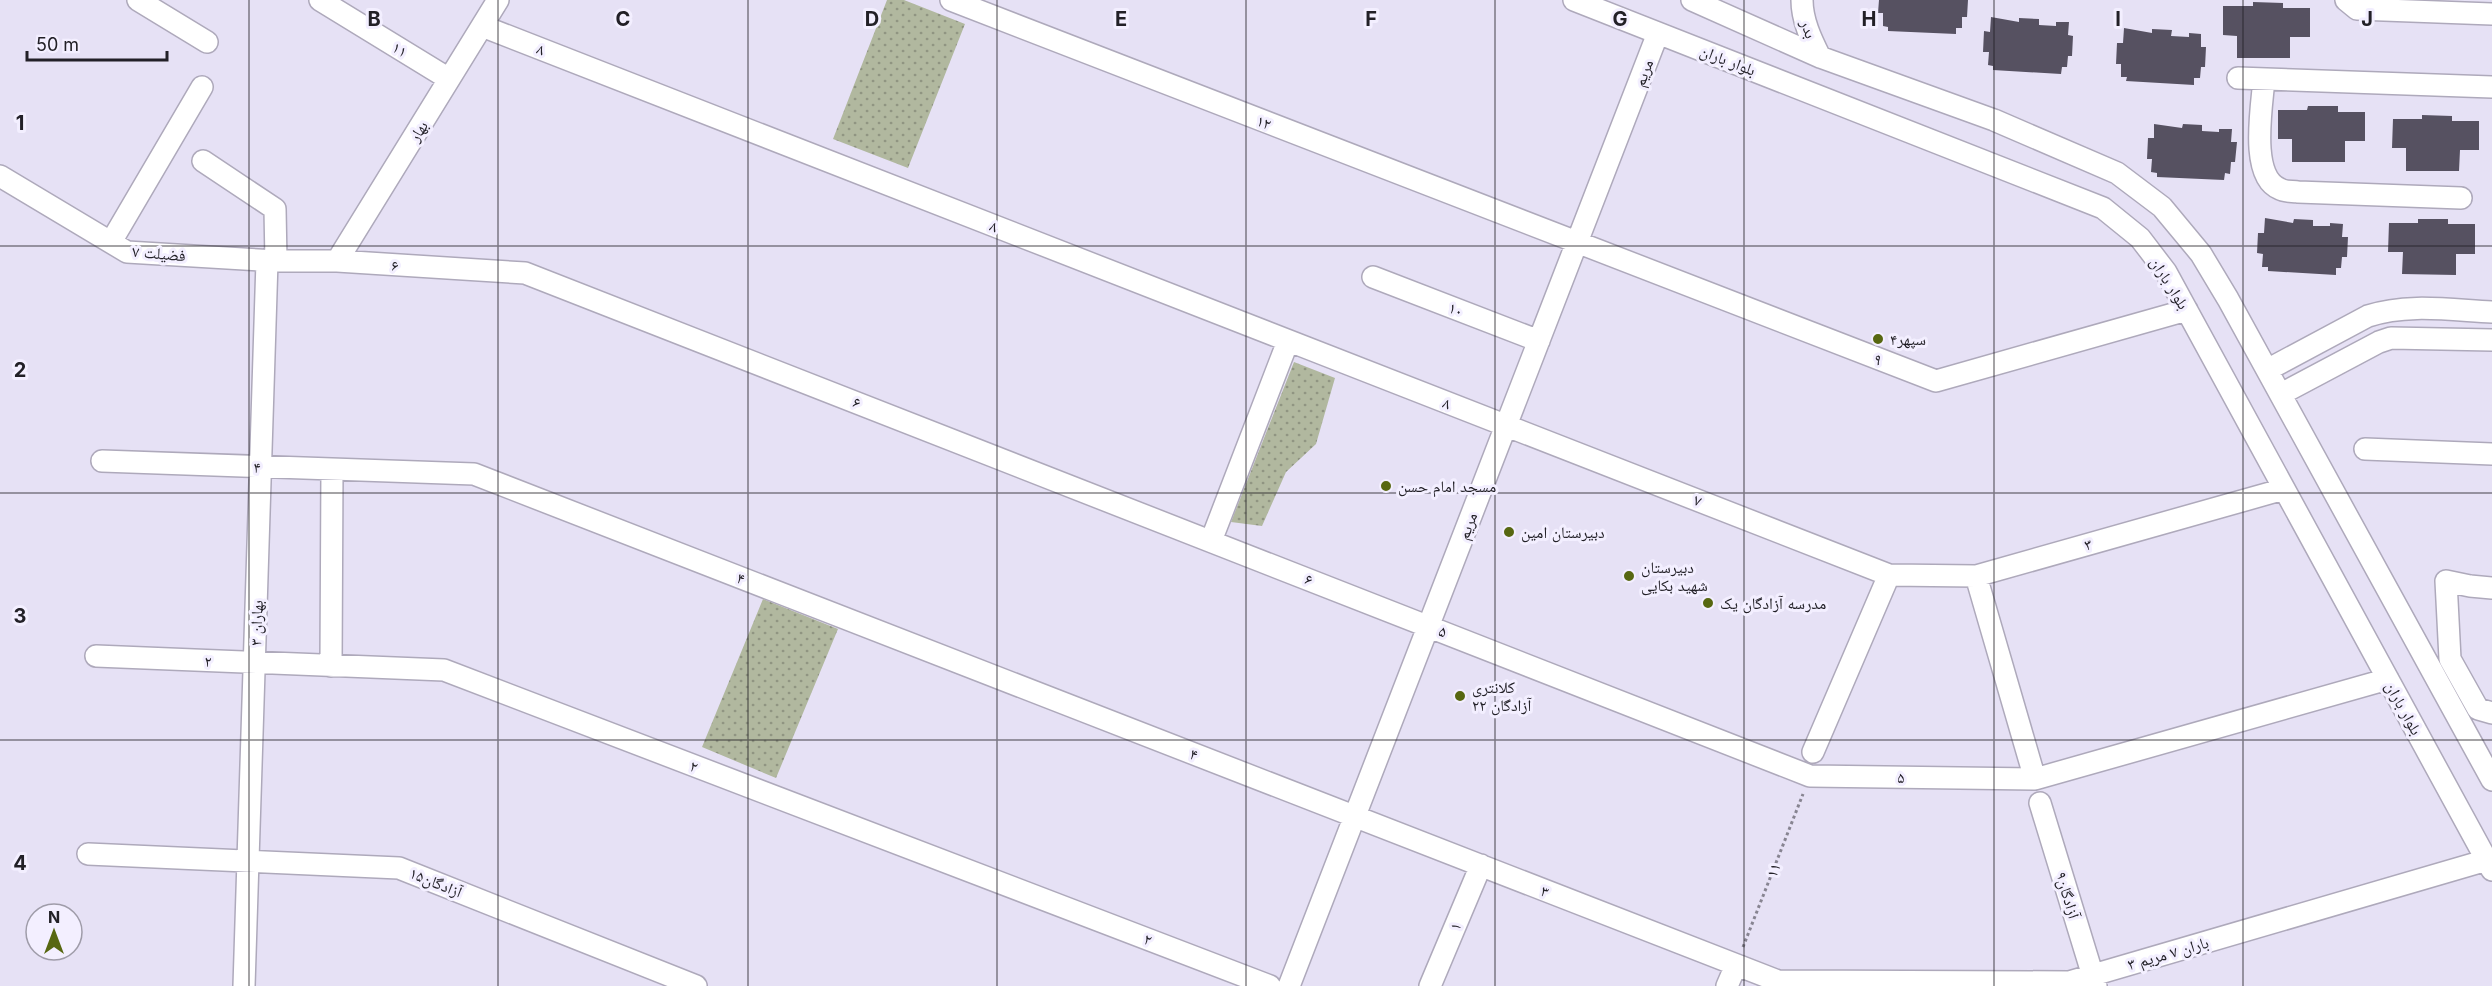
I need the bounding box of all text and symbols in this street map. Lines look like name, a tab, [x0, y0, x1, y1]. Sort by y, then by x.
text: B	[367, 7, 381, 31]
text: C	[616, 7, 630, 31]
text: D	[865, 7, 879, 31]
text: E	[1115, 7, 1127, 31]
text: F	[1365, 7, 1377, 31]
text: G	[1612, 7, 1628, 31]
text: H	[1862, 7, 1876, 31]
text: I	[2115, 7, 2121, 31]
text: J	[2361, 7, 2373, 31]
street label: بدر	[1796, 16, 1821, 41]
scale bar	[27, 24, 166, 62]
text: 50 m	[36, 34, 79, 55]
street label: ۱۱	[389, 37, 411, 61]
street label: ۸	[534, 38, 548, 60]
street label: بلوار باران	[1697, 40, 1759, 81]
street label: مریم	[1629, 56, 1658, 90]
street label: ۱۲	[1254, 110, 1274, 134]
text: 1	[16, 111, 24, 135]
street label: بهار	[403, 117, 432, 146]
street label: ۸	[987, 215, 1001, 237]
street label: فضیلت ۷	[131, 241, 187, 265]
street label: بلوار باران	[2145, 253, 2194, 313]
street label: ۶	[391, 255, 399, 275]
street label: ۱۰	[1446, 297, 1466, 321]
place label: سپهر۴	[1890, 329, 1926, 349]
marker: سپهر۴	[1871, 332, 1885, 346]
street label: ۹	[1871, 348, 1885, 370]
text: 2	[14, 358, 26, 382]
street label: ۶	[850, 391, 864, 413]
street label: ۸	[1440, 392, 1454, 414]
street label: ۴	[253, 457, 261, 477]
place label: مسجد امام حسن	[1398, 476, 1496, 497]
marker: مسجد امام حسن	[1379, 479, 1393, 493]
street label: ۷	[1691, 489, 1705, 511]
street label: مریم	[1453, 509, 1482, 543]
place label: دبیرستان امین	[1521, 522, 1605, 543]
marker: دبیرستان امین	[1502, 525, 1516, 539]
street label: ۳	[2082, 533, 2094, 555]
place label: دبیرستان شهید بکایی	[1641, 557, 1708, 596]
street label: ۴	[734, 567, 748, 589]
street label: ۶	[1302, 568, 1316, 590]
marker: دبیرستان شهید بکایی	[1622, 569, 1636, 583]
place label: مدرسه آزادگان یک	[1720, 593, 1826, 614]
marker: مدرسه آزادگان یک	[1701, 596, 1715, 610]
street label: بهاران ۳	[245, 600, 268, 646]
text: 3	[14, 604, 26, 628]
street label: ۵	[1436, 620, 1450, 642]
street label: ۲	[204, 651, 212, 671]
place label: کلانتری ۲۲ آزادگان	[1472, 677, 1532, 716]
street label: بلوار باران	[2380, 678, 2427, 739]
marker: کلانتری ۲۲ آزادگان	[1453, 689, 1467, 703]
street label: ۴	[1187, 743, 1201, 765]
street label: ۲	[687, 755, 701, 777]
street label: ۵	[1897, 767, 1905, 787]
text: 4	[13, 851, 27, 875]
street label: ۱۱	[1761, 860, 1785, 880]
street label: آزادگان۱۵	[406, 862, 466, 903]
street label: آزادگان۹	[2051, 869, 2085, 922]
street label: ۳	[1538, 880, 1552, 902]
north arrow	[24, 902, 84, 962]
text: N	[48, 907, 60, 927]
street label: ۱	[1444, 919, 1466, 933]
street label: ۲	[1141, 928, 1155, 950]
street label: باران ۷ مریم ۳	[2125, 932, 2211, 975]

